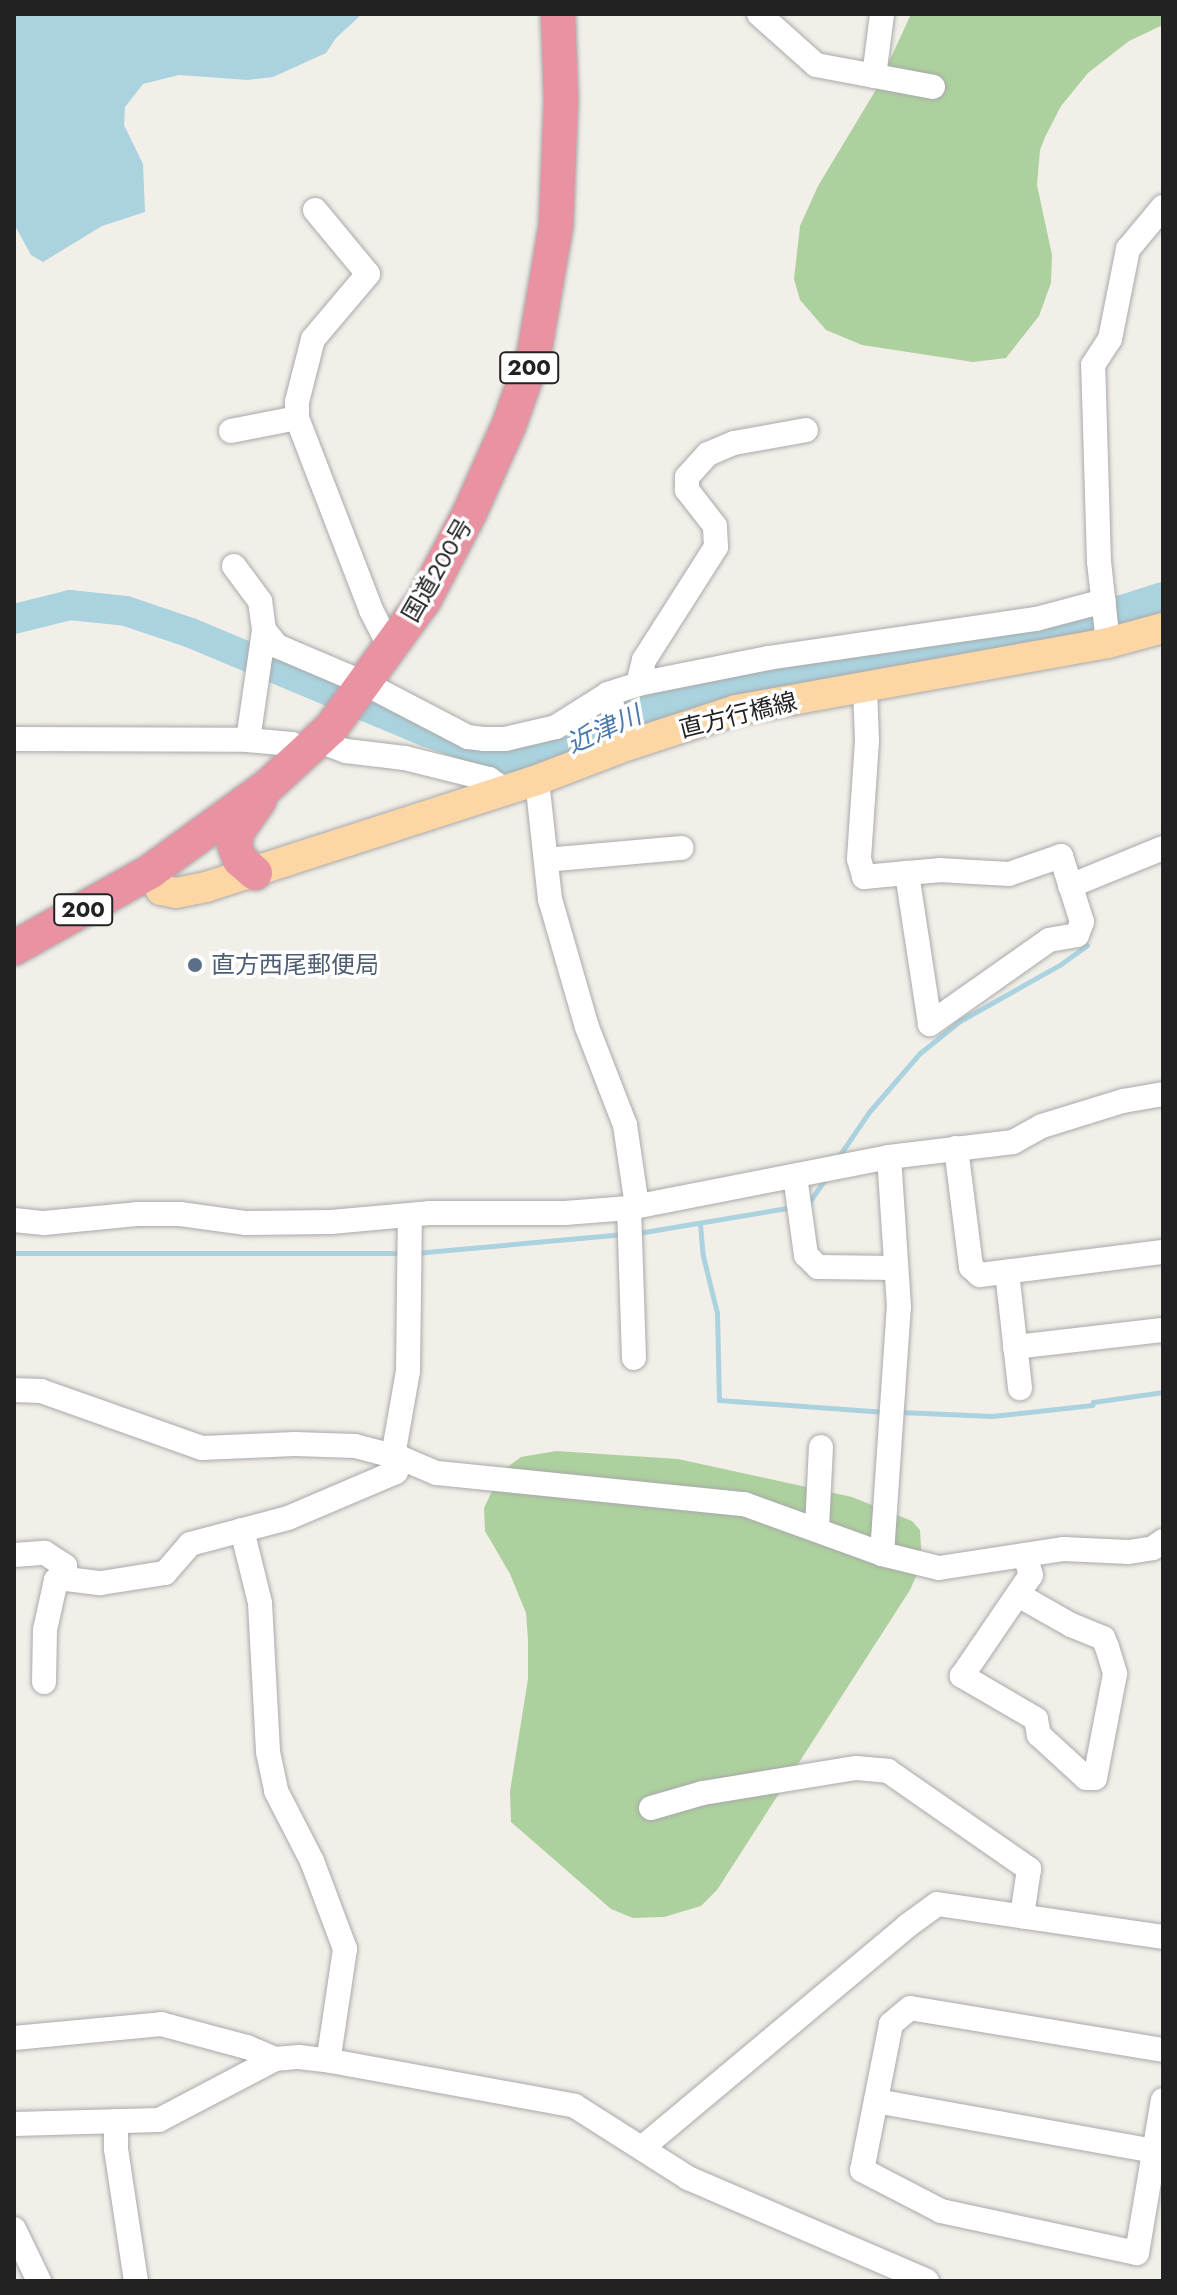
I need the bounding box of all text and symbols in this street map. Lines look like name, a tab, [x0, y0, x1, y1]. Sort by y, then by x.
road number: 200	[499, 350, 559, 386]
street label: 国道200号	[396, 513, 478, 627]
street label: 直方行橋線	[676, 687, 800, 743]
water label: 近津川	[562, 700, 646, 760]
road number: 200	[53, 892, 113, 928]
place label: 直方西尾郵便局	[211, 951, 379, 979]
marker: 直方西尾郵便局	[186, 956, 204, 974]

